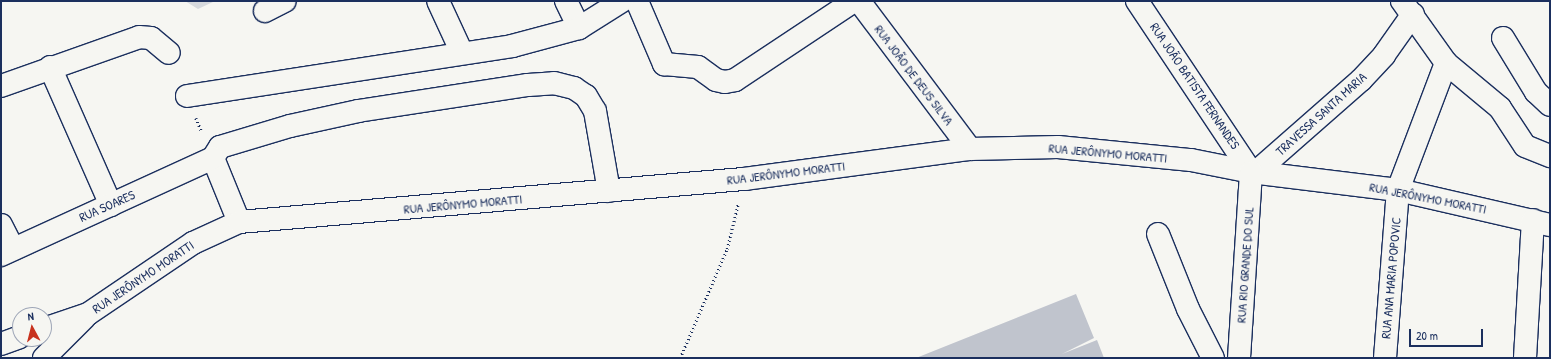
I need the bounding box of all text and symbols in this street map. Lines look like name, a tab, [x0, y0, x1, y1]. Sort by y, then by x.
street label: RUA JOÃO BATISTA FERNANDES	[1147, 20, 1243, 152]
street label: RUA JOÃO DE DEUS SILVA	[871, 22, 957, 128]
street label: TRAVESSA SANTA MARIA	[1272, 69, 1370, 159]
street label: RUA JERÔNYMO MORATTI	[1048, 140, 1168, 166]
street label: RUA JERÔNYMO MORATTI	[726, 158, 846, 188]
street label: RUA JERÔNYMO MORATTI	[1368, 179, 1488, 217]
street label: RUA SOARES	[77, 187, 137, 225]
street label: RUA JERÔNYMO MORATTI	[403, 191, 523, 217]
street label: RUA RIO GRANDE DO SUL	[1233, 206, 1257, 324]
street label: RUA ANA MARIA POPOVIC	[1378, 217, 1404, 339]
street label: RUA JERÔNYMO MORATTI	[89, 237, 197, 317]
north arrow	[12, 307, 52, 347]
text: N	[27, 309, 34, 323]
scale bar	[1411, 321, 1485, 347]
text: 20 m	[1416, 327, 1438, 344]

